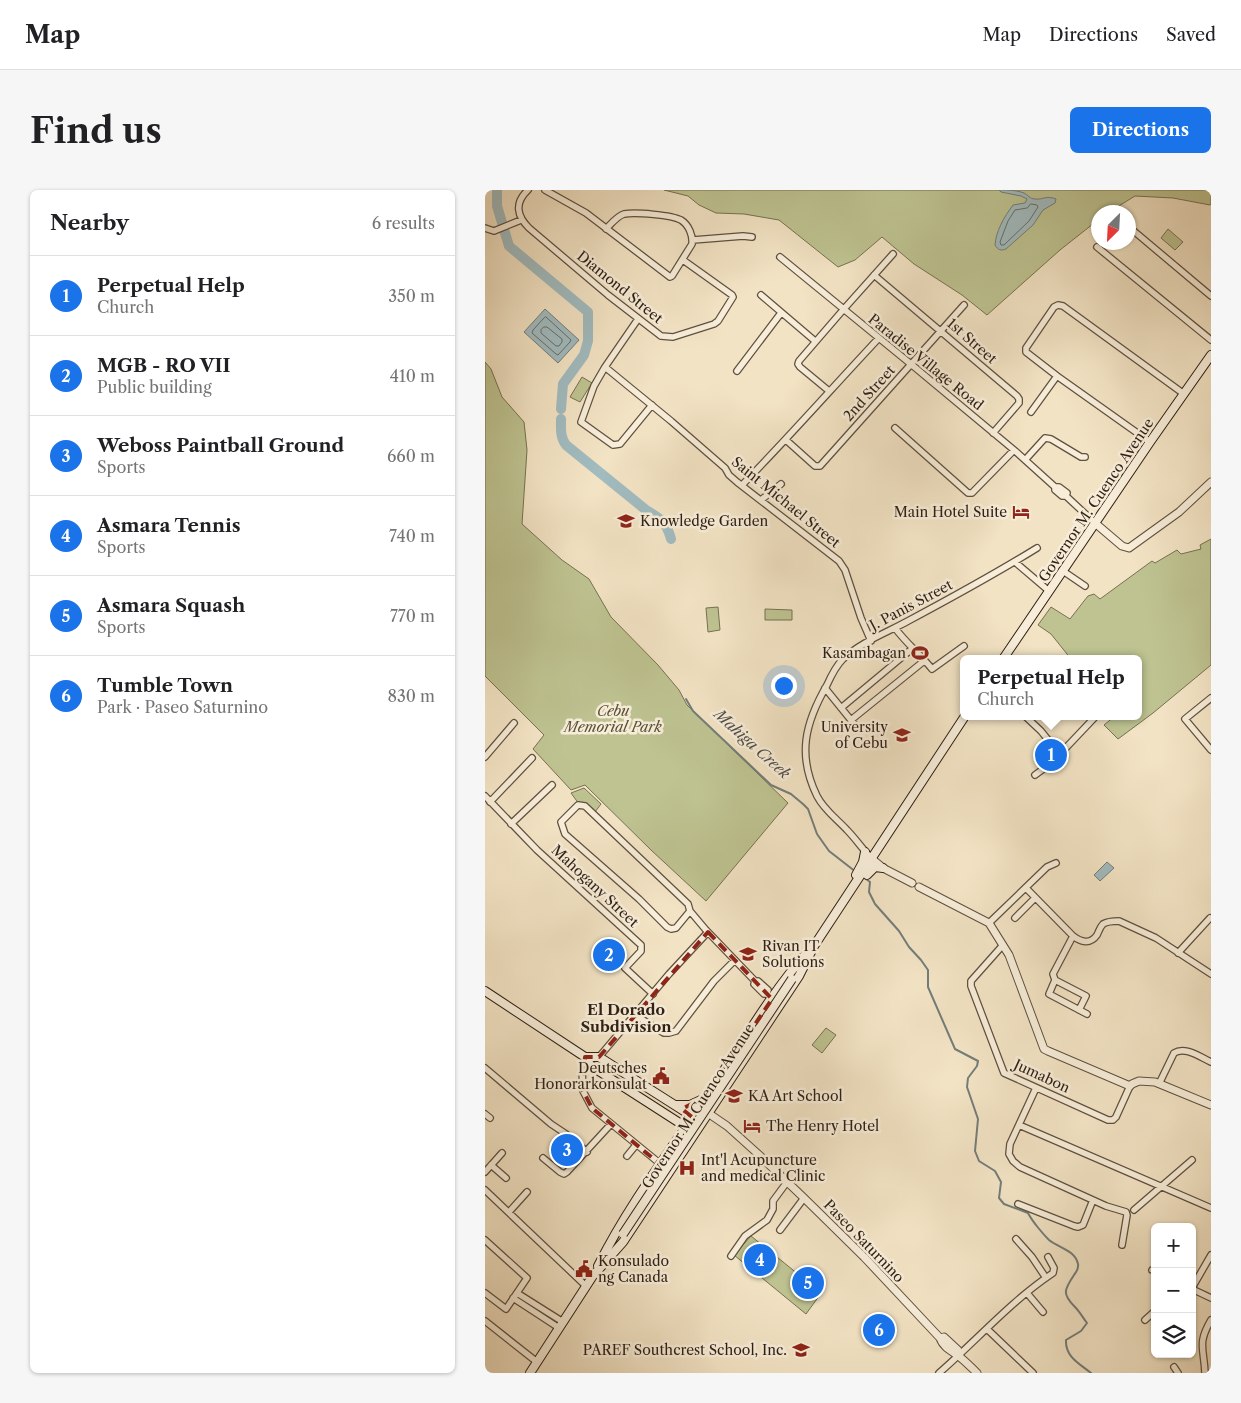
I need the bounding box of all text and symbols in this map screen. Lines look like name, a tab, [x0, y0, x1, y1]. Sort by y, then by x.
text: Map	[25, 20, 80, 49]
text: Map	[982, 24, 1021, 46]
text: Directions	[1049, 24, 1138, 46]
text: Saved	[1166, 24, 1216, 46]
button: Directions	[1070, 107, 1211, 153]
text: Find us	[30, 109, 162, 152]
north arrow	[1091, 205, 1136, 250]
text: Nearby	[50, 210, 129, 235]
text: 6 results	[372, 213, 435, 233]
street label: Diamond Street	[573, 247, 667, 327]
text: Perpetual Help	[97, 274, 245, 297]
text: 1	[62, 286, 70, 306]
text: 350 m	[388, 286, 435, 306]
text: Church	[97, 297, 154, 317]
street label: Paradise Village Road	[865, 310, 988, 414]
street label: 1st Street	[943, 314, 1001, 368]
text: MGB - RO VII	[97, 354, 231, 377]
street label: 2nd Street	[839, 361, 899, 425]
text: 2	[61, 366, 71, 386]
text: 410 m	[390, 366, 435, 386]
text: Public building	[97, 377, 212, 397]
street label: Governor M. Cuenco Avenue	[1034, 415, 1158, 585]
text: Weboss Paintball Ground	[97, 434, 344, 457]
text: 3	[61, 446, 71, 466]
text: 660 m	[387, 446, 435, 466]
street label: Saint Michael Street	[728, 453, 844, 551]
text: Sports	[97, 457, 146, 477]
hotel icon: Main Hotel Suite	[1011, 502, 1031, 522]
place label: Main Hotel Suite	[894, 503, 1007, 521]
school or university icon: Knowledge Garden	[616, 511, 636, 531]
place label: Knowledge Garden	[640, 512, 769, 530]
text: Asmara Tennis	[97, 514, 241, 537]
text: 4	[61, 526, 71, 546]
text: 740 m	[389, 526, 435, 546]
text: Sports	[97, 537, 146, 557]
street label: J. Panis Street	[865, 576, 956, 635]
text: Asmara Squash	[97, 594, 245, 617]
text: 5	[62, 606, 70, 626]
text: 770 m	[390, 606, 435, 626]
text: Sports	[97, 617, 146, 637]
sports icon: Kasambagan	[910, 643, 930, 663]
place label: Kasambagan	[822, 644, 906, 662]
popup	[960, 655, 1142, 720]
text: Perpetual Help	[977, 666, 1125, 689]
your location	[771, 673, 797, 699]
text: Tumble Town	[97, 674, 233, 697]
text: 6	[61, 686, 71, 706]
text: 830 m	[387, 686, 435, 706]
text: Church	[977, 689, 1034, 709]
text: Park · Paseo Saturnino	[97, 697, 268, 717]
park label: Cebu Memorial Park	[562, 702, 663, 736]
water label: Mahiga Creek	[709, 703, 794, 783]
place label: University of Cebu	[821, 718, 888, 752]
school or university icon: University of Cebu	[892, 725, 912, 745]
pin: 1	[1035, 736, 1067, 774]
street label: Mahogany Street	[548, 841, 642, 931]
pin: 2	[593, 936, 625, 974]
place label: Rivan IT Solutions	[762, 937, 824, 971]
school or university icon: Rivan IT Solutions	[738, 944, 758, 964]
district label: El Dorado Subdivision	[580, 1000, 672, 1036]
street label: Governor M. Cuenco Avenue	[638, 1020, 758, 1192]
street label: Jumabon	[1009, 1054, 1073, 1097]
place label: Deutsches Honorarkonsulat	[534, 1059, 647, 1093]
public building icon: Deutsches Honorarkonsulat	[651, 1066, 671, 1086]
school or university icon: KA Art School	[724, 1086, 744, 1106]
place label: KA Art School	[748, 1087, 843, 1105]
hotel icon: The Henry Hotel	[742, 1116, 762, 1136]
place label: The Henry Hotel	[766, 1117, 879, 1135]
pin: 3	[551, 1131, 583, 1169]
place label: Int'l Acupuncture and medical Clinic	[701, 1151, 825, 1185]
hospital icon: Int'l Acupuncture and medical Clinic	[677, 1158, 697, 1178]
street label: Paseo Saturnino	[820, 1196, 908, 1286]
map controls	[1151, 1223, 1196, 1358]
button: +	[1151, 1223, 1196, 1268]
pin: 4	[744, 1241, 776, 1279]
place label: Konsulado ng Canada	[598, 1252, 669, 1286]
public building icon: Konsulado ng Canada	[574, 1259, 594, 1279]
pin: 5	[792, 1264, 824, 1302]
button: −	[1151, 1268, 1196, 1313]
pin: 6	[863, 1311, 895, 1349]
button: layers	[1151, 1313, 1196, 1358]
school or university icon: PAREF Southcrest School, Inc.	[791, 1340, 811, 1360]
place label: PAREF Southcrest School, Inc.	[583, 1341, 787, 1359]

